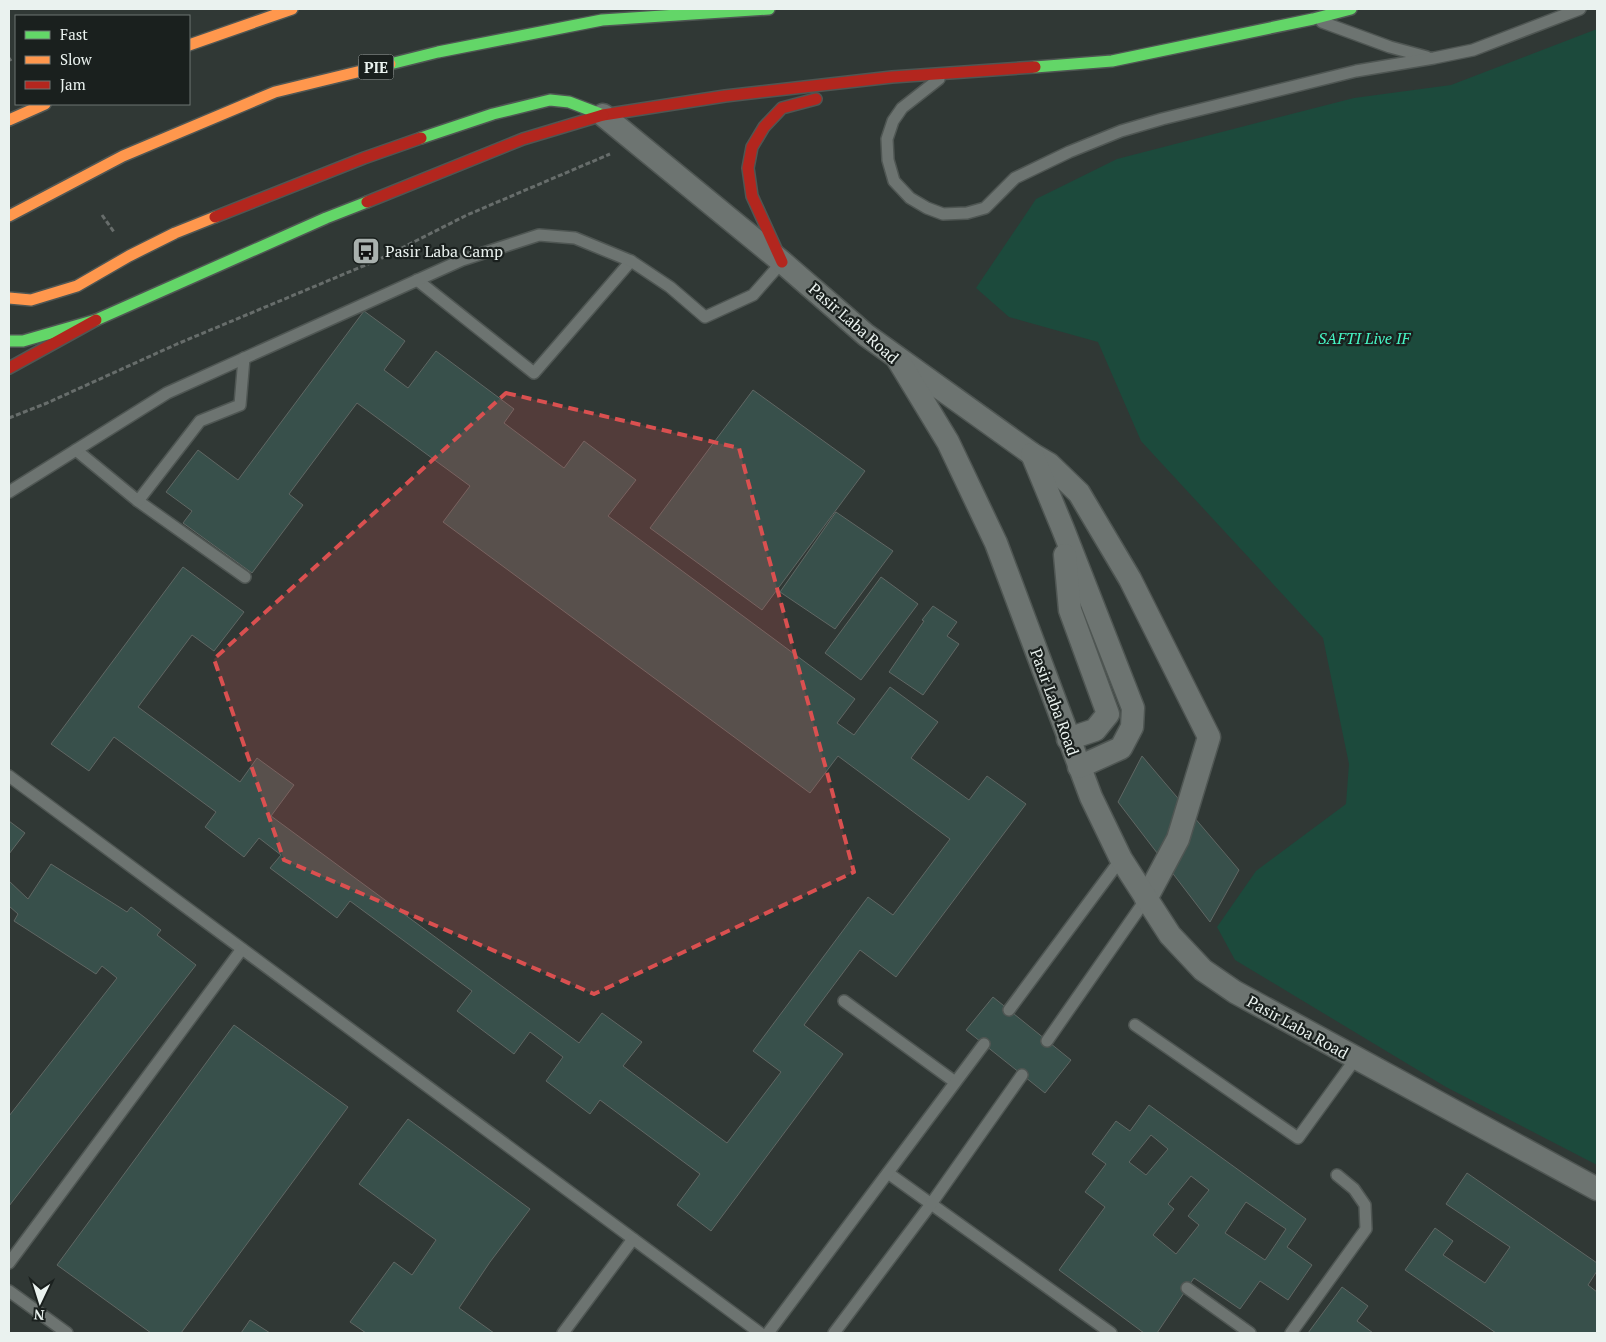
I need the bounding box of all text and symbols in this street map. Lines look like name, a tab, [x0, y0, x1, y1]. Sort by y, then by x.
legend	[15, 15, 190, 105]
text: Fast	[60, 24, 88, 44]
text: Slow	[60, 49, 93, 69]
road number: PIE	[358, 54, 394, 80]
text: Jam	[60, 74, 86, 94]
bus stop icon: Pasir Laba Camp	[351, 236, 381, 266]
place label: Pasir Laba Camp	[385, 240, 503, 262]
street label: Pasir Laba Road	[804, 278, 904, 368]
park label: SAFTI Live IF	[1318, 327, 1411, 349]
street label: Pasir Laba Road	[1025, 645, 1085, 759]
street label: Pasir Laba Road	[1243, 990, 1353, 1064]
north arrow	[15, 1277, 65, 1327]
text: N	[33, 1306, 45, 1325]

